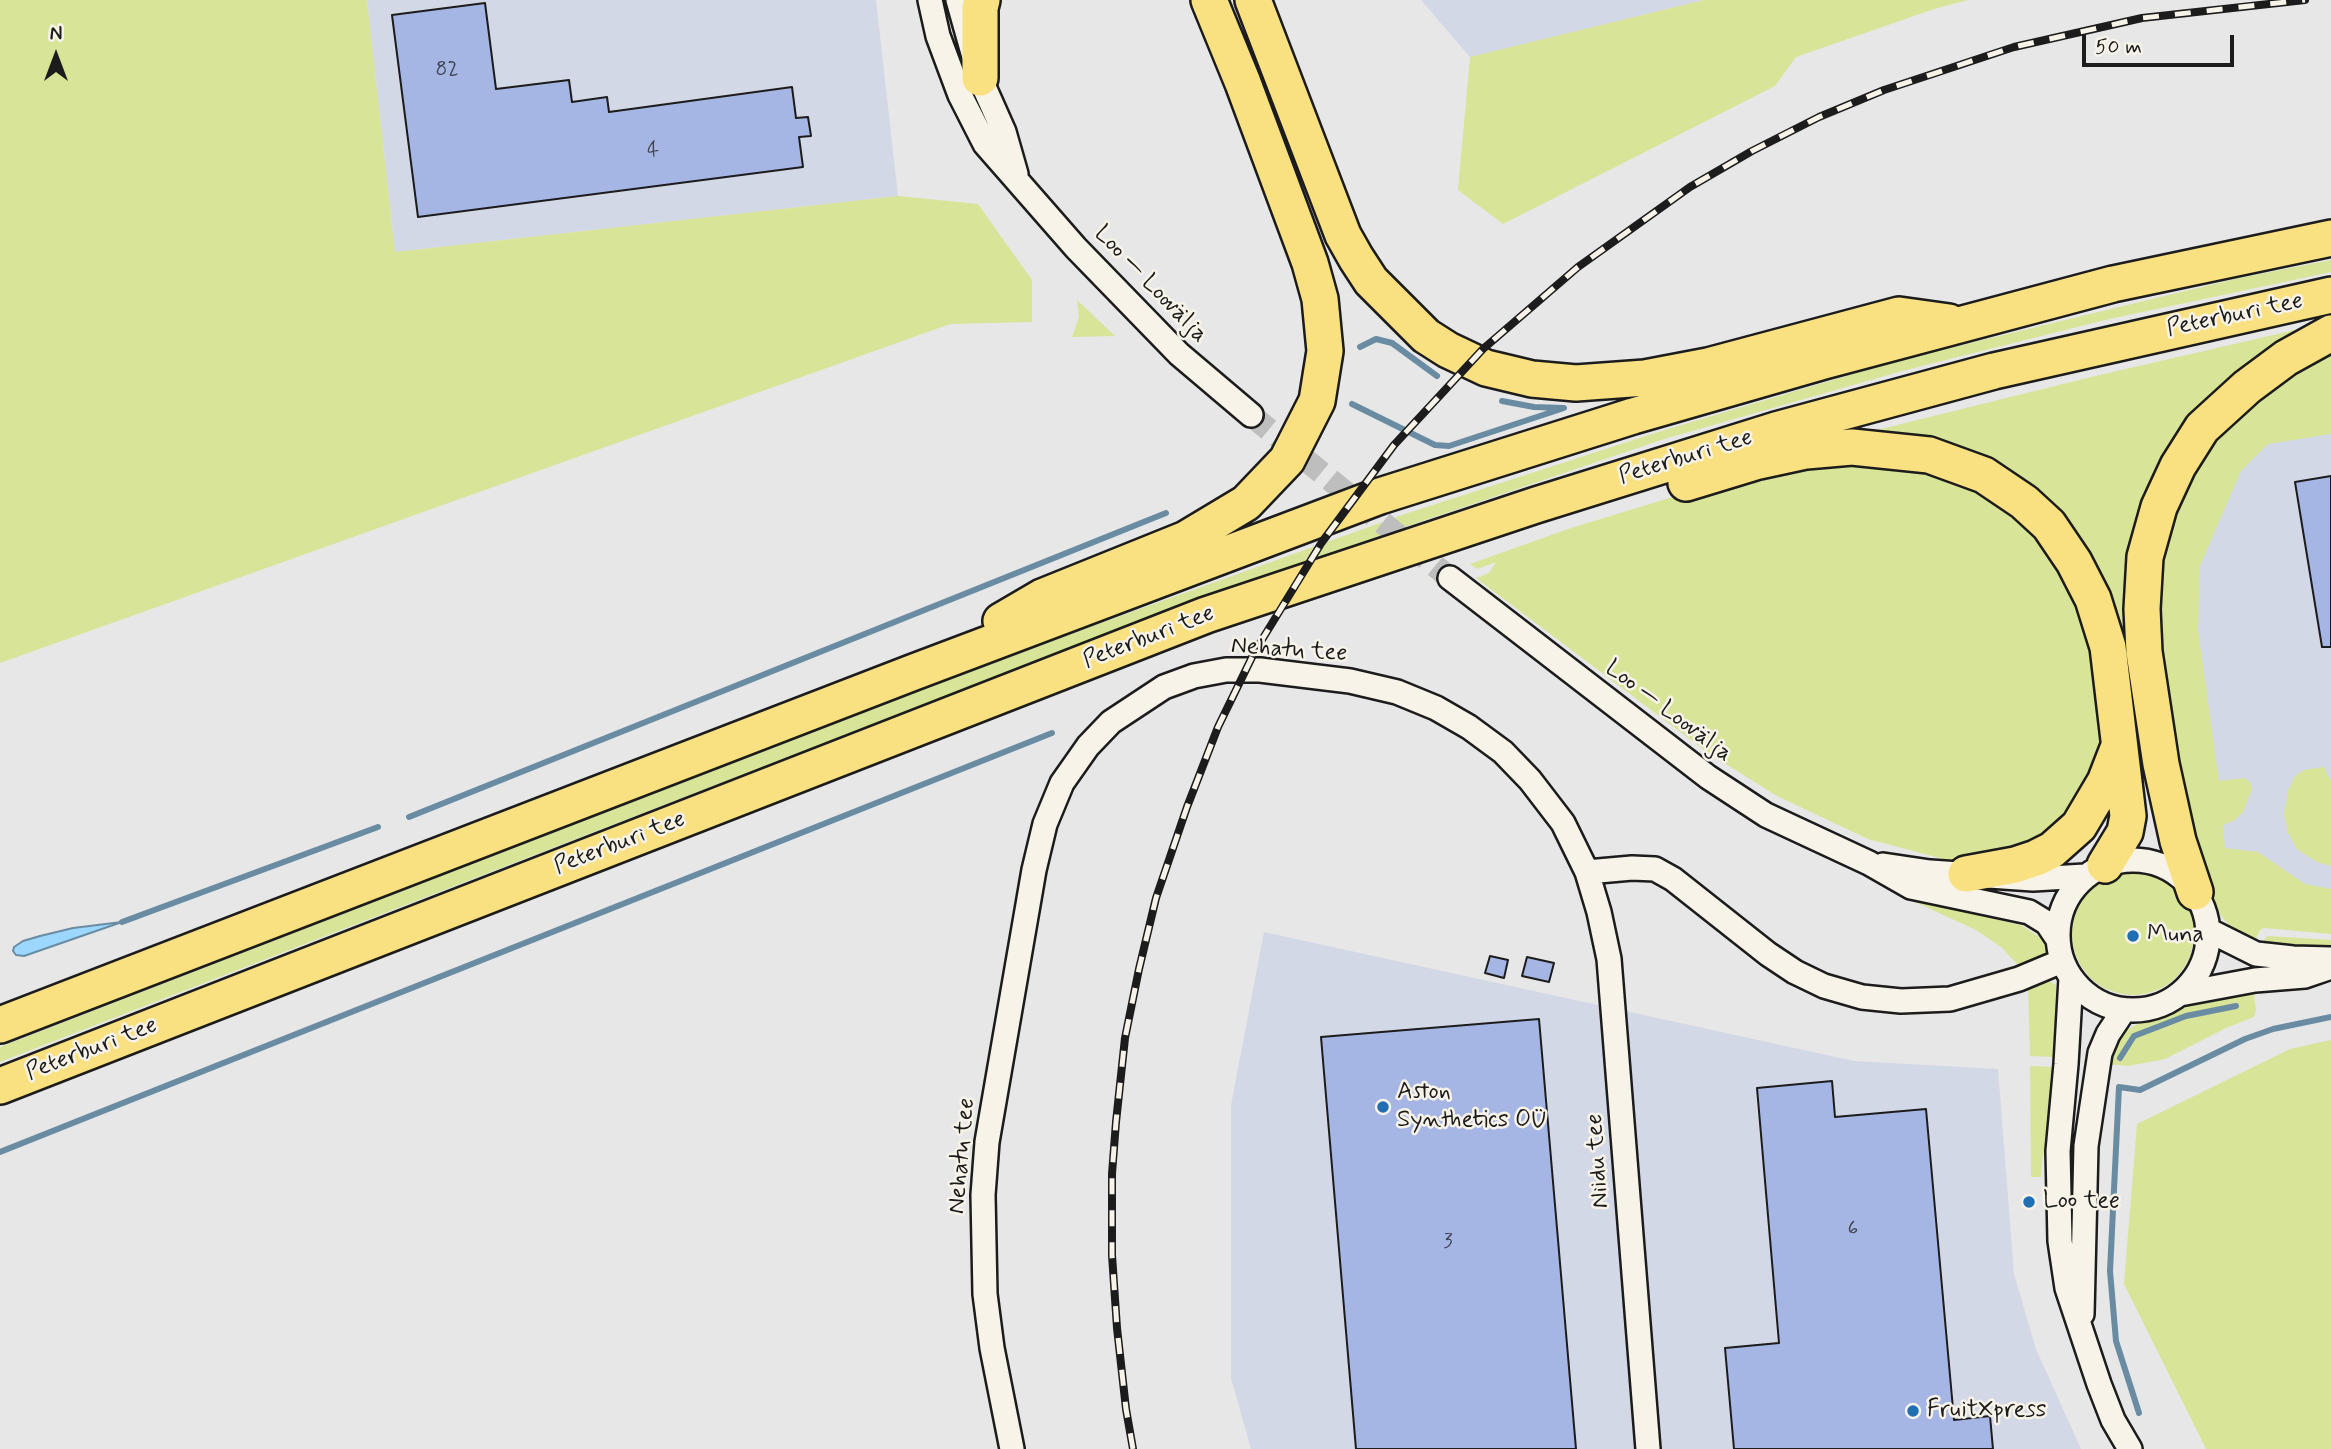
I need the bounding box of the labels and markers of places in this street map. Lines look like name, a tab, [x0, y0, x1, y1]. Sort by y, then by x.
place label: Muna	[2147, 922, 2204, 950]
marker: Muna	[2125, 928, 2141, 944]
place label: Aston Synthetics OÜ	[1397, 1079, 1547, 1135]
marker: Aston Synthetics OÜ	[1375, 1099, 1391, 1115]
place label: Loo tee	[2043, 1188, 2120, 1216]
marker: Loo tee	[2021, 1194, 2037, 1210]
place label: FruitXpress	[1927, 1397, 2047, 1425]
marker: FruitXpress	[1905, 1403, 1921, 1419]

